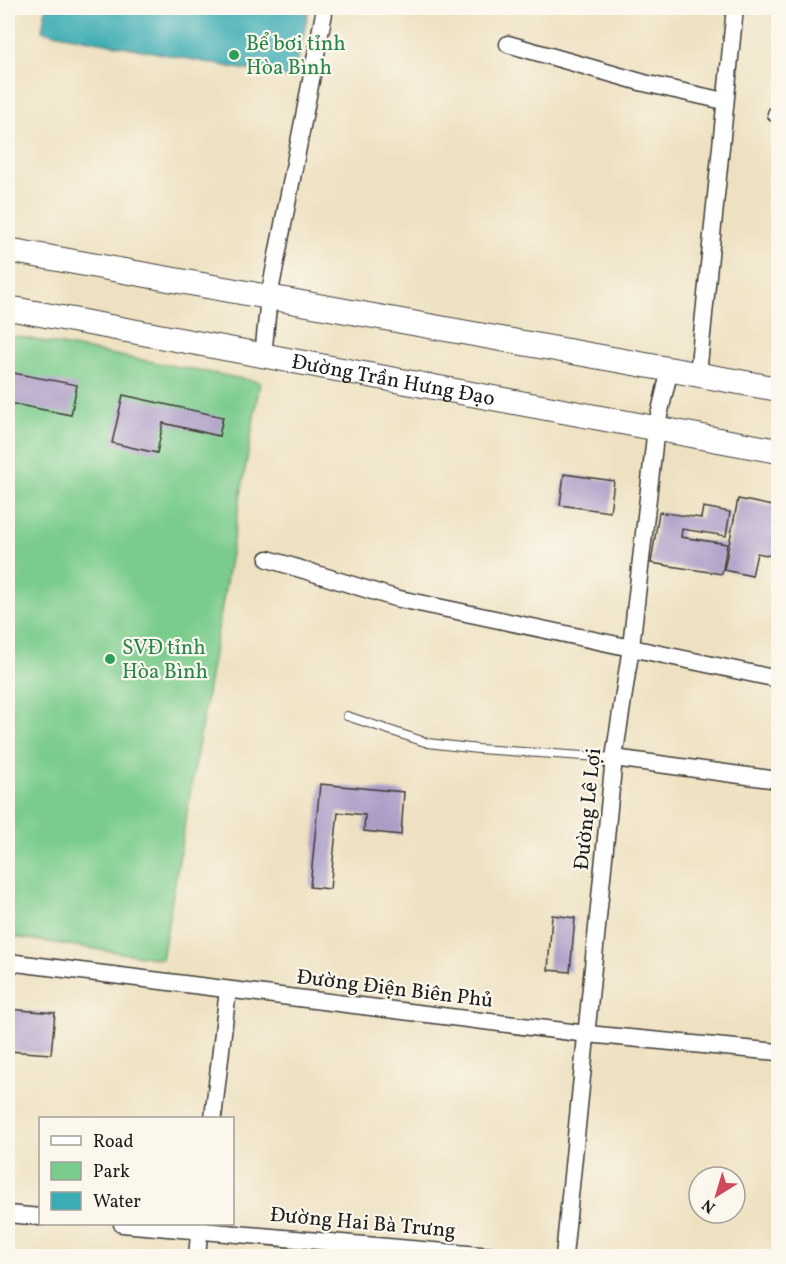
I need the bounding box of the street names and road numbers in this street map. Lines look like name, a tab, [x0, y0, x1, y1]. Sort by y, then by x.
street label: Đường Trần Hưng Đạo	[289, 348, 497, 414]
street label: Đường Lê Lợi	[568, 747, 609, 872]
street label: Đường Điện Biên Phủ	[295, 963, 495, 1016]
street label: Đường Hai Bà Trưng	[269, 1201, 457, 1246]

